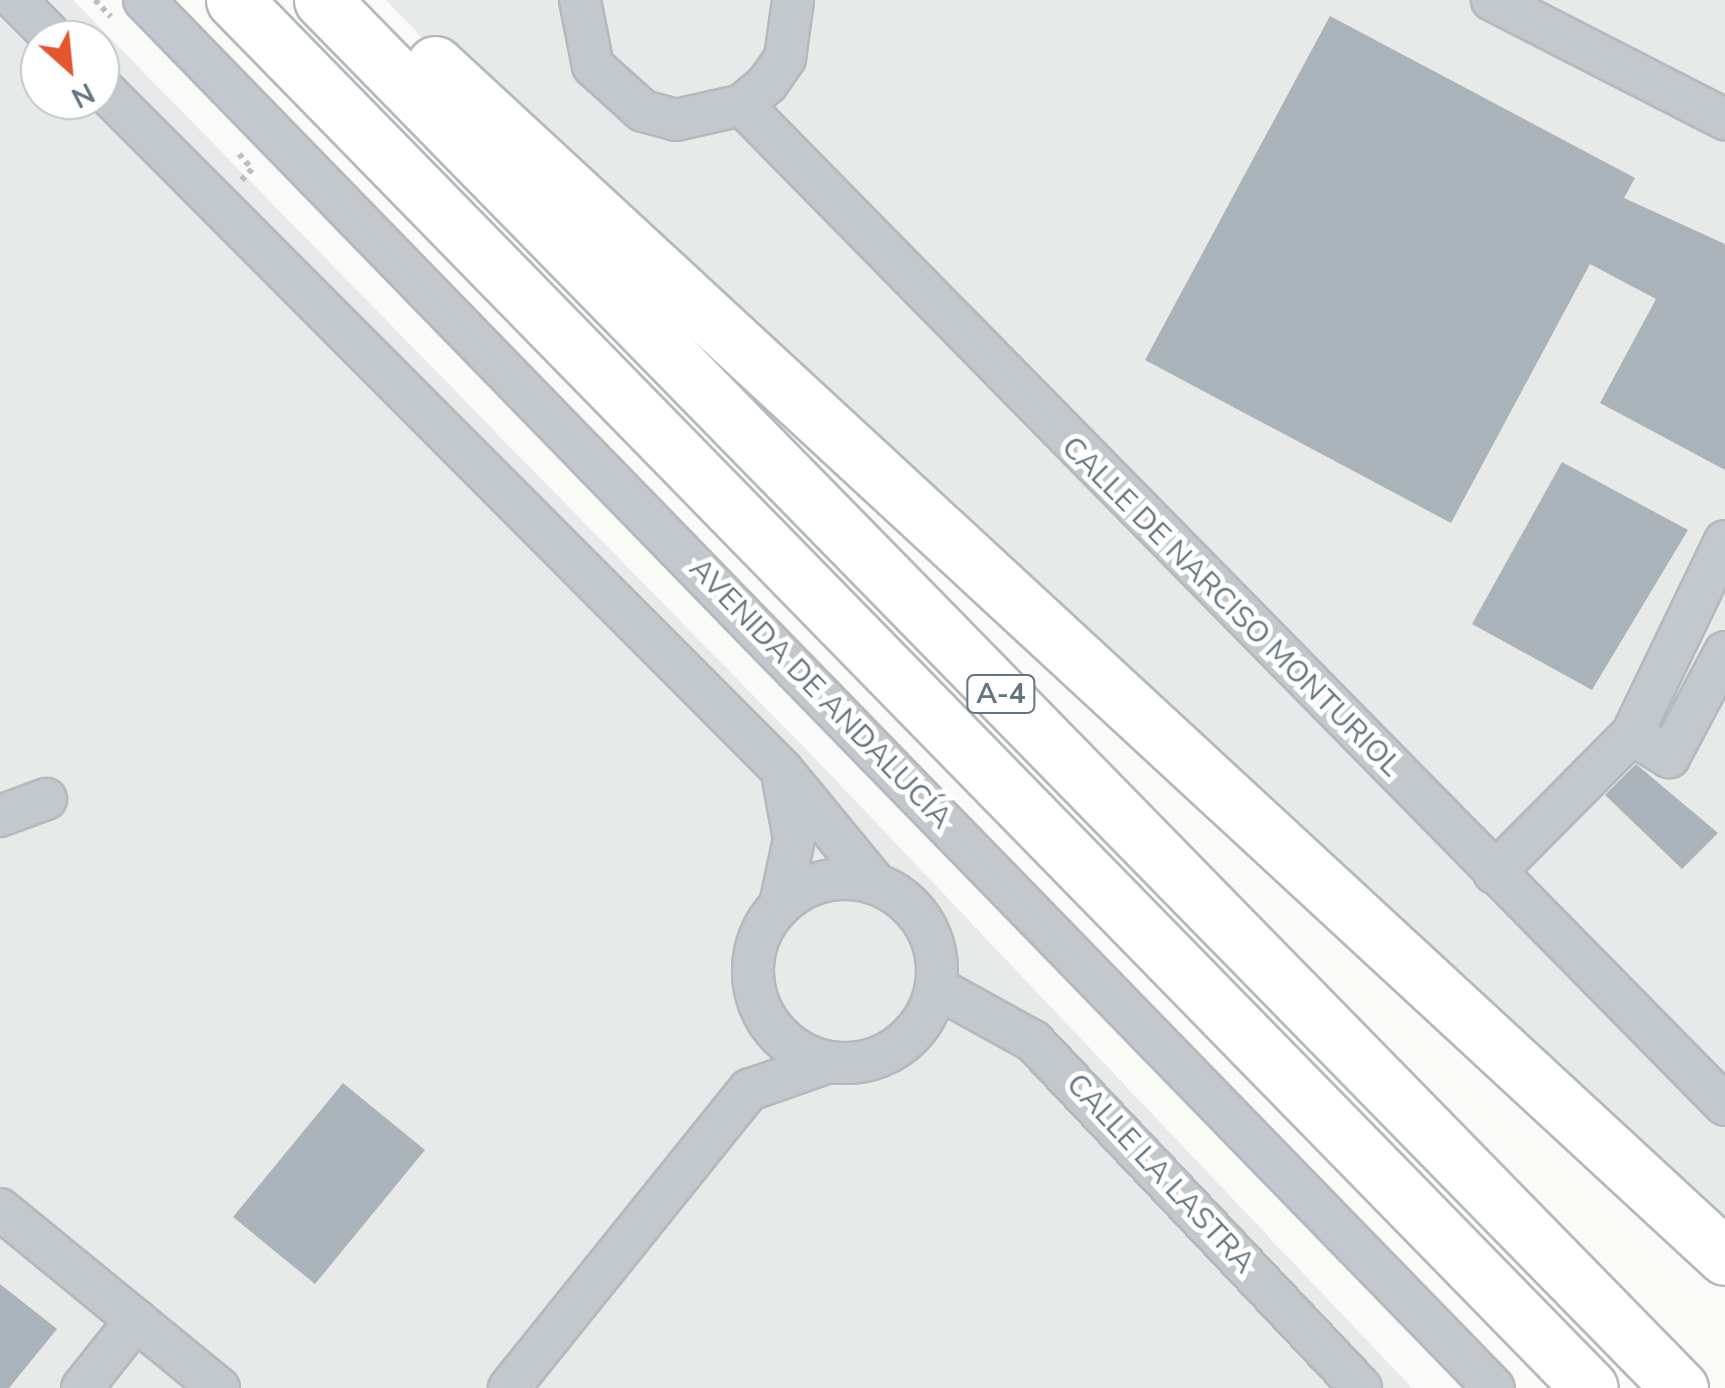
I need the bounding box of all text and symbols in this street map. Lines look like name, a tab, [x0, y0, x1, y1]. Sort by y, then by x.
north arrow	[20, 20, 120, 120]
text: N	[65, 73, 101, 117]
street label: CALLE DE NARCISO MONTURIOL	[1054, 430, 1408, 784]
street label: AVENIDA DE ANDALUCÍA	[681, 551, 959, 837]
road number: A-4	[966, 671, 1036, 717]
street label: CALLE LA LASTRA	[1058, 1067, 1262, 1281]

